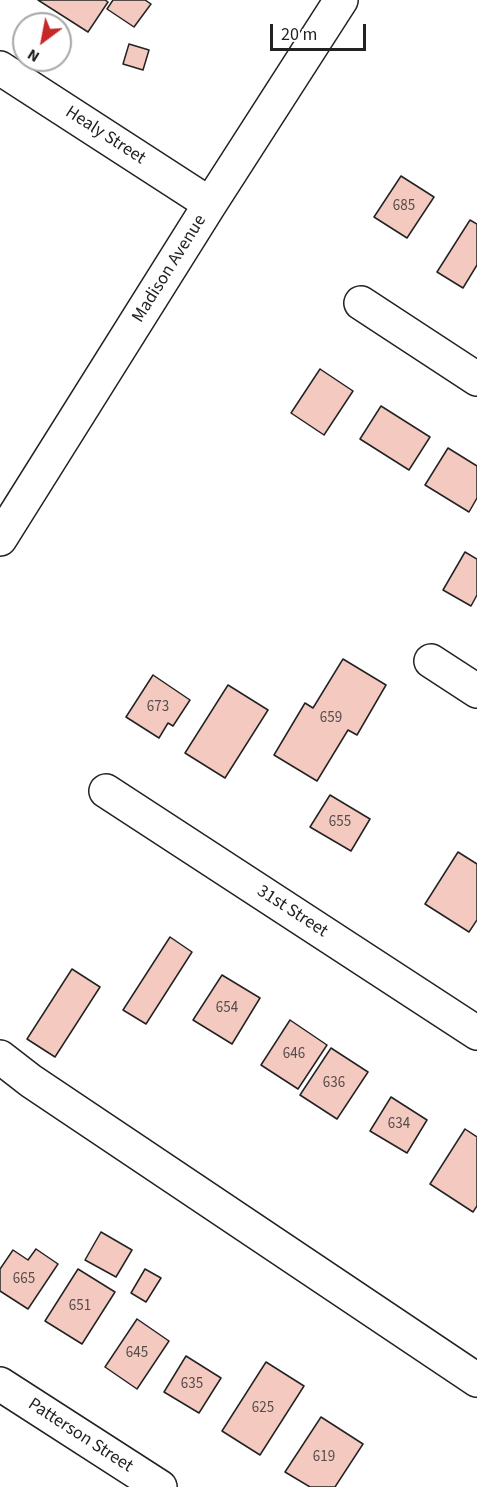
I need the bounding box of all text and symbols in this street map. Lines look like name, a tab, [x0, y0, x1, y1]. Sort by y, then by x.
north arrow	[12, 12, 72, 72]
scale bar	[273, 12, 369, 50]
text: 20 m	[281, 22, 317, 47]
text: N	[23, 43, 44, 68]
street label: Healy Street	[61, 102, 149, 170]
house number: 685	[393, 198, 415, 216]
street label: Madison Avenue	[128, 211, 212, 327]
house number: 673	[147, 699, 169, 717]
house number: 659	[320, 710, 342, 728]
house number: 655	[329, 814, 351, 832]
street label: 31st Street	[253, 881, 331, 943]
house number: 654	[216, 1000, 238, 1018]
house number: 646	[283, 1046, 305, 1064]
house number: 636	[323, 1075, 345, 1093]
house number: 634	[388, 1116, 410, 1134]
house number: 665	[13, 1271, 35, 1289]
house number: 651	[69, 1298, 91, 1316]
house number: 645	[126, 1345, 148, 1363]
house number: 635	[181, 1376, 203, 1394]
street label: Patterson Street	[23, 1394, 137, 1478]
house number: 625	[252, 1400, 274, 1418]
house number: 619	[313, 1449, 335, 1467]

